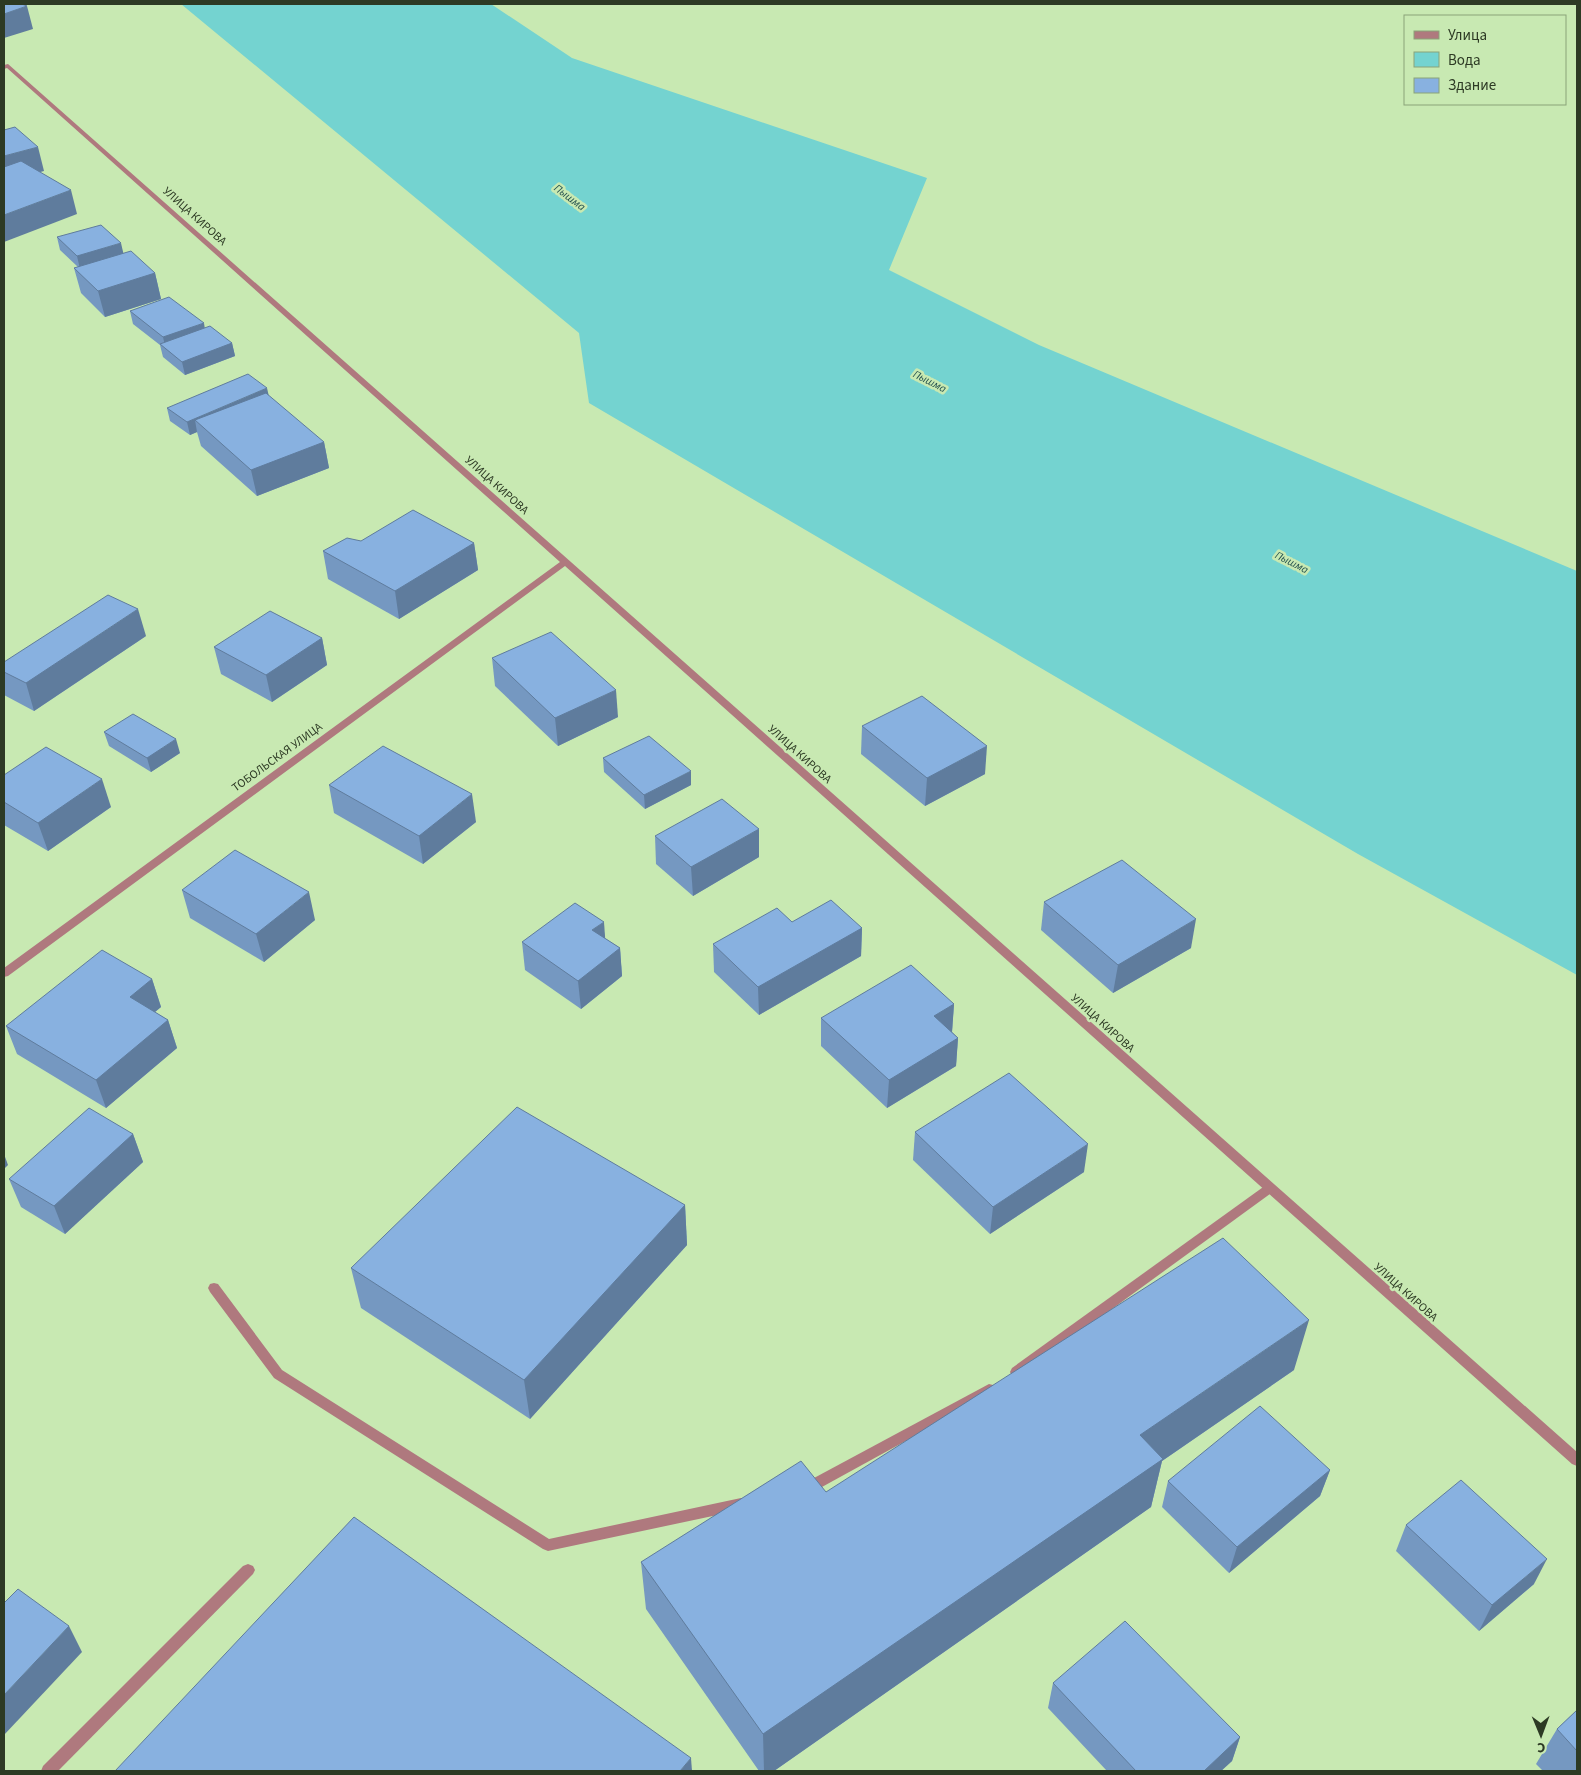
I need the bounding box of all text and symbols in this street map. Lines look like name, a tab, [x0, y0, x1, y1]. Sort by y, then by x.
legend	[1404, 15, 1566, 105]
text: Улица	[1448, 25, 1487, 46]
text: Вода	[1448, 50, 1481, 71]
text: Здание	[1448, 75, 1496, 96]
water label: Пышма	[551, 181, 589, 214]
street label: УЛИЦА КИРОВА	[159, 183, 231, 250]
water label: Пышма	[910, 367, 949, 396]
street label: УЛИЦА КИРОВА	[461, 452, 533, 519]
water label: Пышма	[1272, 548, 1311, 577]
street label: ТОБОЛЬСКАЯ УЛИЦА	[229, 718, 326, 796]
street label: УЛИЦА КИРОВА	[764, 721, 836, 788]
street label: УЛИЦА КИРОВА	[1067, 990, 1139, 1057]
street label: УЛИЦА КИРОВА	[1370, 1259, 1442, 1326]
north arrow	[1516, 1710, 1566, 1760]
text: С	[1537, 1737, 1545, 1757]

